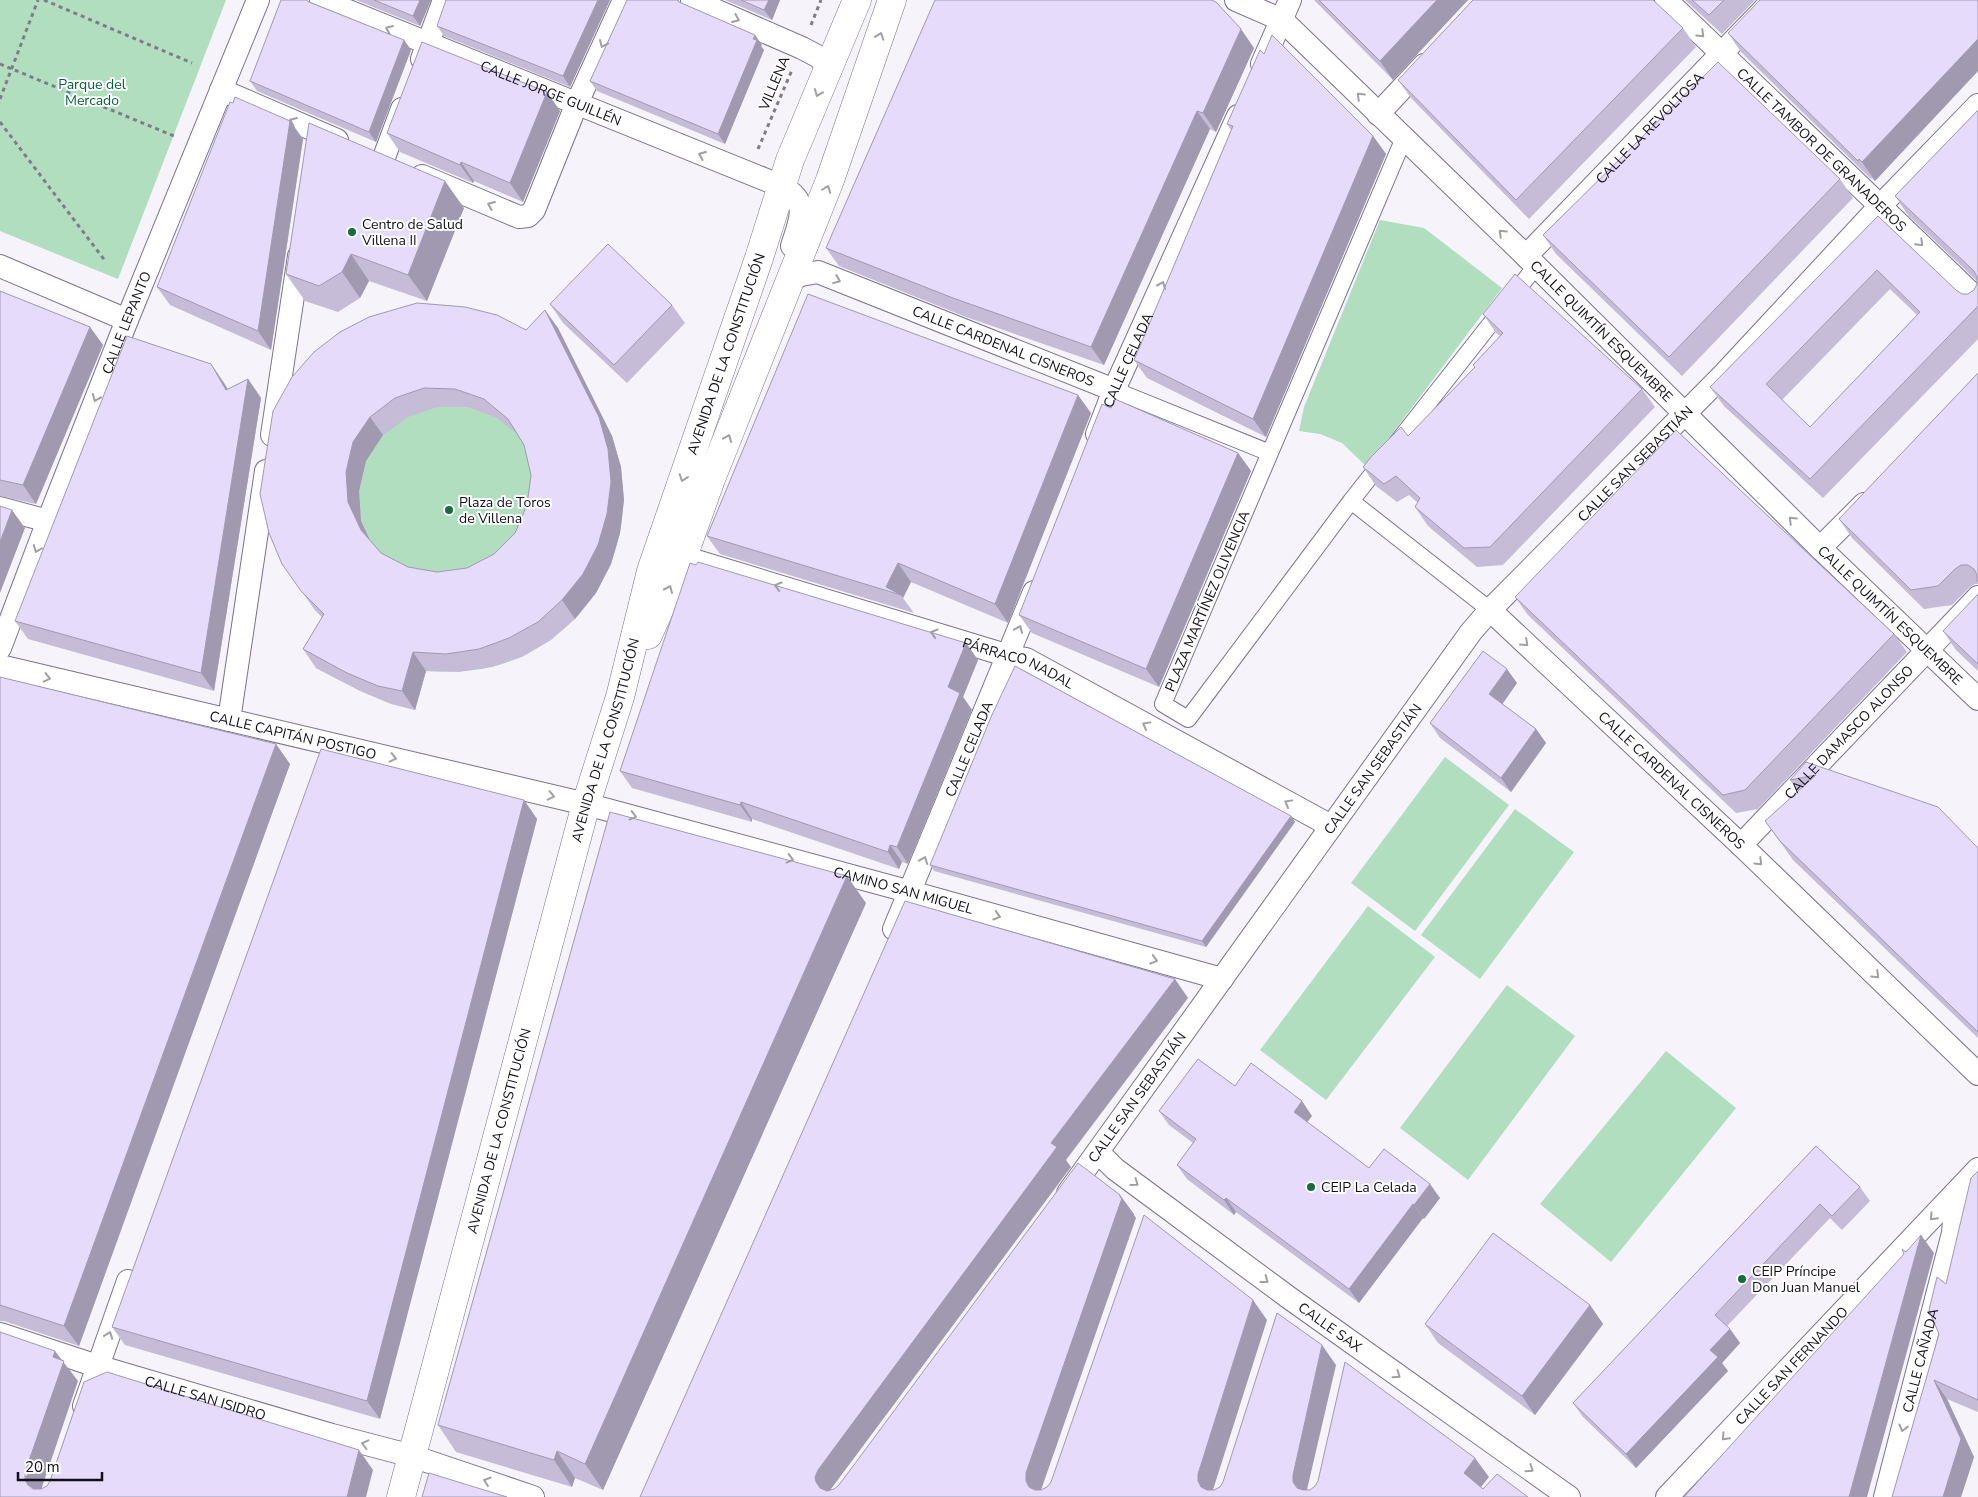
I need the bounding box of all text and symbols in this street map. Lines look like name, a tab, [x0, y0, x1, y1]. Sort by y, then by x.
one-way arrow	[731, 13, 740, 24]
one-way arrow	[385, 24, 394, 35]
one-way arrow	[1695, 28, 1704, 37]
one-way arrow	[874, 32, 884, 41]
one-way arrow	[599, 39, 610, 48]
street label: VILLENA	[754, 53, 794, 114]
street label: CALLE JORGE GUILLÉN	[477, 56, 624, 130]
street label: CALLE TAMBOR DE GRANADEROS	[1732, 64, 1911, 236]
street label: CALLE LA REVOLTOSA	[1592, 68, 1708, 188]
park label: Parque del Mercado	[58, 75, 127, 110]
one-way arrow	[813, 88, 824, 97]
one-way arrow	[1356, 93, 1365, 102]
one-way arrow	[289, 117, 298, 128]
one-way arrow	[698, 151, 707, 162]
one-way arrow	[820, 185, 831, 194]
one-way arrow	[487, 201, 496, 212]
place label: Centro de Salud Villena II	[361, 215, 463, 250]
marker: Centro de Salud Villena II	[346, 226, 358, 238]
one-way arrow	[1499, 230, 1508, 239]
one-way arrow	[1914, 237, 1923, 246]
street label: AVENIDA DE LA CONSTITUCIÓN	[683, 251, 770, 457]
street label: CALLE QUIMTÍN ESQUEMBRE	[1526, 256, 1677, 406]
street label: CALLE LEPANTO	[98, 269, 156, 377]
one-way arrow	[832, 273, 841, 284]
one-way arrow	[1155, 281, 1166, 290]
street label: CALLE CARDENAL CISNEROS	[909, 302, 1097, 391]
street label: CALLE CELADA	[1099, 310, 1158, 411]
one-way arrow	[92, 393, 103, 402]
street label: CALLE SAN SEBASTIÁN	[1574, 402, 1697, 526]
one-way arrow	[721, 434, 732, 443]
one-way arrow	[679, 473, 689, 481]
place label: Plaza de Toros de Villena	[459, 493, 551, 528]
marker: Plaza de Toros de Villena	[443, 504, 455, 516]
street label: PLAZA MARTÍNEZ OLIVENCIA	[1161, 508, 1254, 695]
one-way arrow	[1788, 516, 1797, 525]
street label: CALLE QUIMTÍN ESQUEMBRE	[1813, 542, 1966, 689]
one-way arrow	[33, 544, 43, 553]
one-way arrow	[775, 581, 783, 591]
one-way arrow	[662, 585, 673, 594]
one-way arrow	[1013, 625, 1023, 634]
one-way arrow	[930, 629, 938, 639]
street label: PÁRRACO NADAL	[960, 633, 1078, 694]
street label: AVENIDA DE LA CONSTITUCIÓN	[567, 636, 644, 845]
one-way arrow	[1520, 637, 1529, 646]
street label: CALLE DAMASCO ALONSO	[1780, 661, 1918, 804]
one-way arrow	[43, 672, 52, 683]
street label: CALLE CELADA	[941, 698, 998, 800]
street label: CALLE SAN SEBASTIÁN	[1320, 700, 1426, 838]
street label: CALLE CAPITÁN POSTIGO	[208, 707, 378, 764]
street label: CALLE CARDENAL CISNEROS	[1594, 707, 1749, 854]
one-way arrow	[1142, 721, 1151, 731]
one-way arrow	[389, 752, 398, 763]
one-way arrow	[547, 790, 556, 801]
one-way arrow	[1285, 799, 1294, 809]
one-way arrow	[628, 811, 637, 821]
one-way arrow	[785, 853, 794, 864]
one-way arrow	[918, 856, 928, 865]
one-way arrow	[1753, 857, 1762, 866]
street label: CAMINO SAN MIGUEL	[831, 862, 976, 919]
one-way arrow	[993, 910, 1002, 921]
one-way arrow	[1149, 954, 1158, 965]
one-way arrow	[1870, 969, 1879, 978]
street label: AVENIDA DE LA CONSTITUCIÓN	[463, 1026, 536, 1236]
street label: CALLE SAN SEBASTIÁN	[1084, 1028, 1191, 1167]
one-way arrow	[1129, 1178, 1138, 1186]
place label: CEIP La Celada	[1321, 1178, 1417, 1197]
marker: CEIP La Celada	[1305, 1181, 1317, 1193]
one-way arrow	[1930, 1211, 1939, 1220]
place label: CEIP Príncipe Don Juan Manuel	[1752, 1262, 1861, 1297]
marker: CEIP Príncipe Don Juan Manuel	[1736, 1273, 1748, 1285]
one-way arrow	[1259, 1274, 1269, 1283]
street label: CALLE SAX	[1294, 1298, 1366, 1357]
street label: CALLE SAN FERNANDO	[1731, 1303, 1853, 1429]
street label: CALLE CAÑADA	[1898, 1306, 1943, 1415]
one-way arrow	[103, 1331, 113, 1340]
one-way arrow	[1391, 1369, 1401, 1378]
street label: CALLE SAN ISIDRO	[142, 1371, 268, 1425]
one-way arrow	[1898, 1423, 1909, 1432]
one-way arrow	[1722, 1431, 1731, 1440]
one-way arrow	[360, 1439, 369, 1450]
scale bar	[18, 1450, 101, 1482]
text: 20 m	[25, 1457, 60, 1477]
one-way arrow	[1524, 1463, 1533, 1472]
one-way arrow	[483, 1477, 492, 1487]

